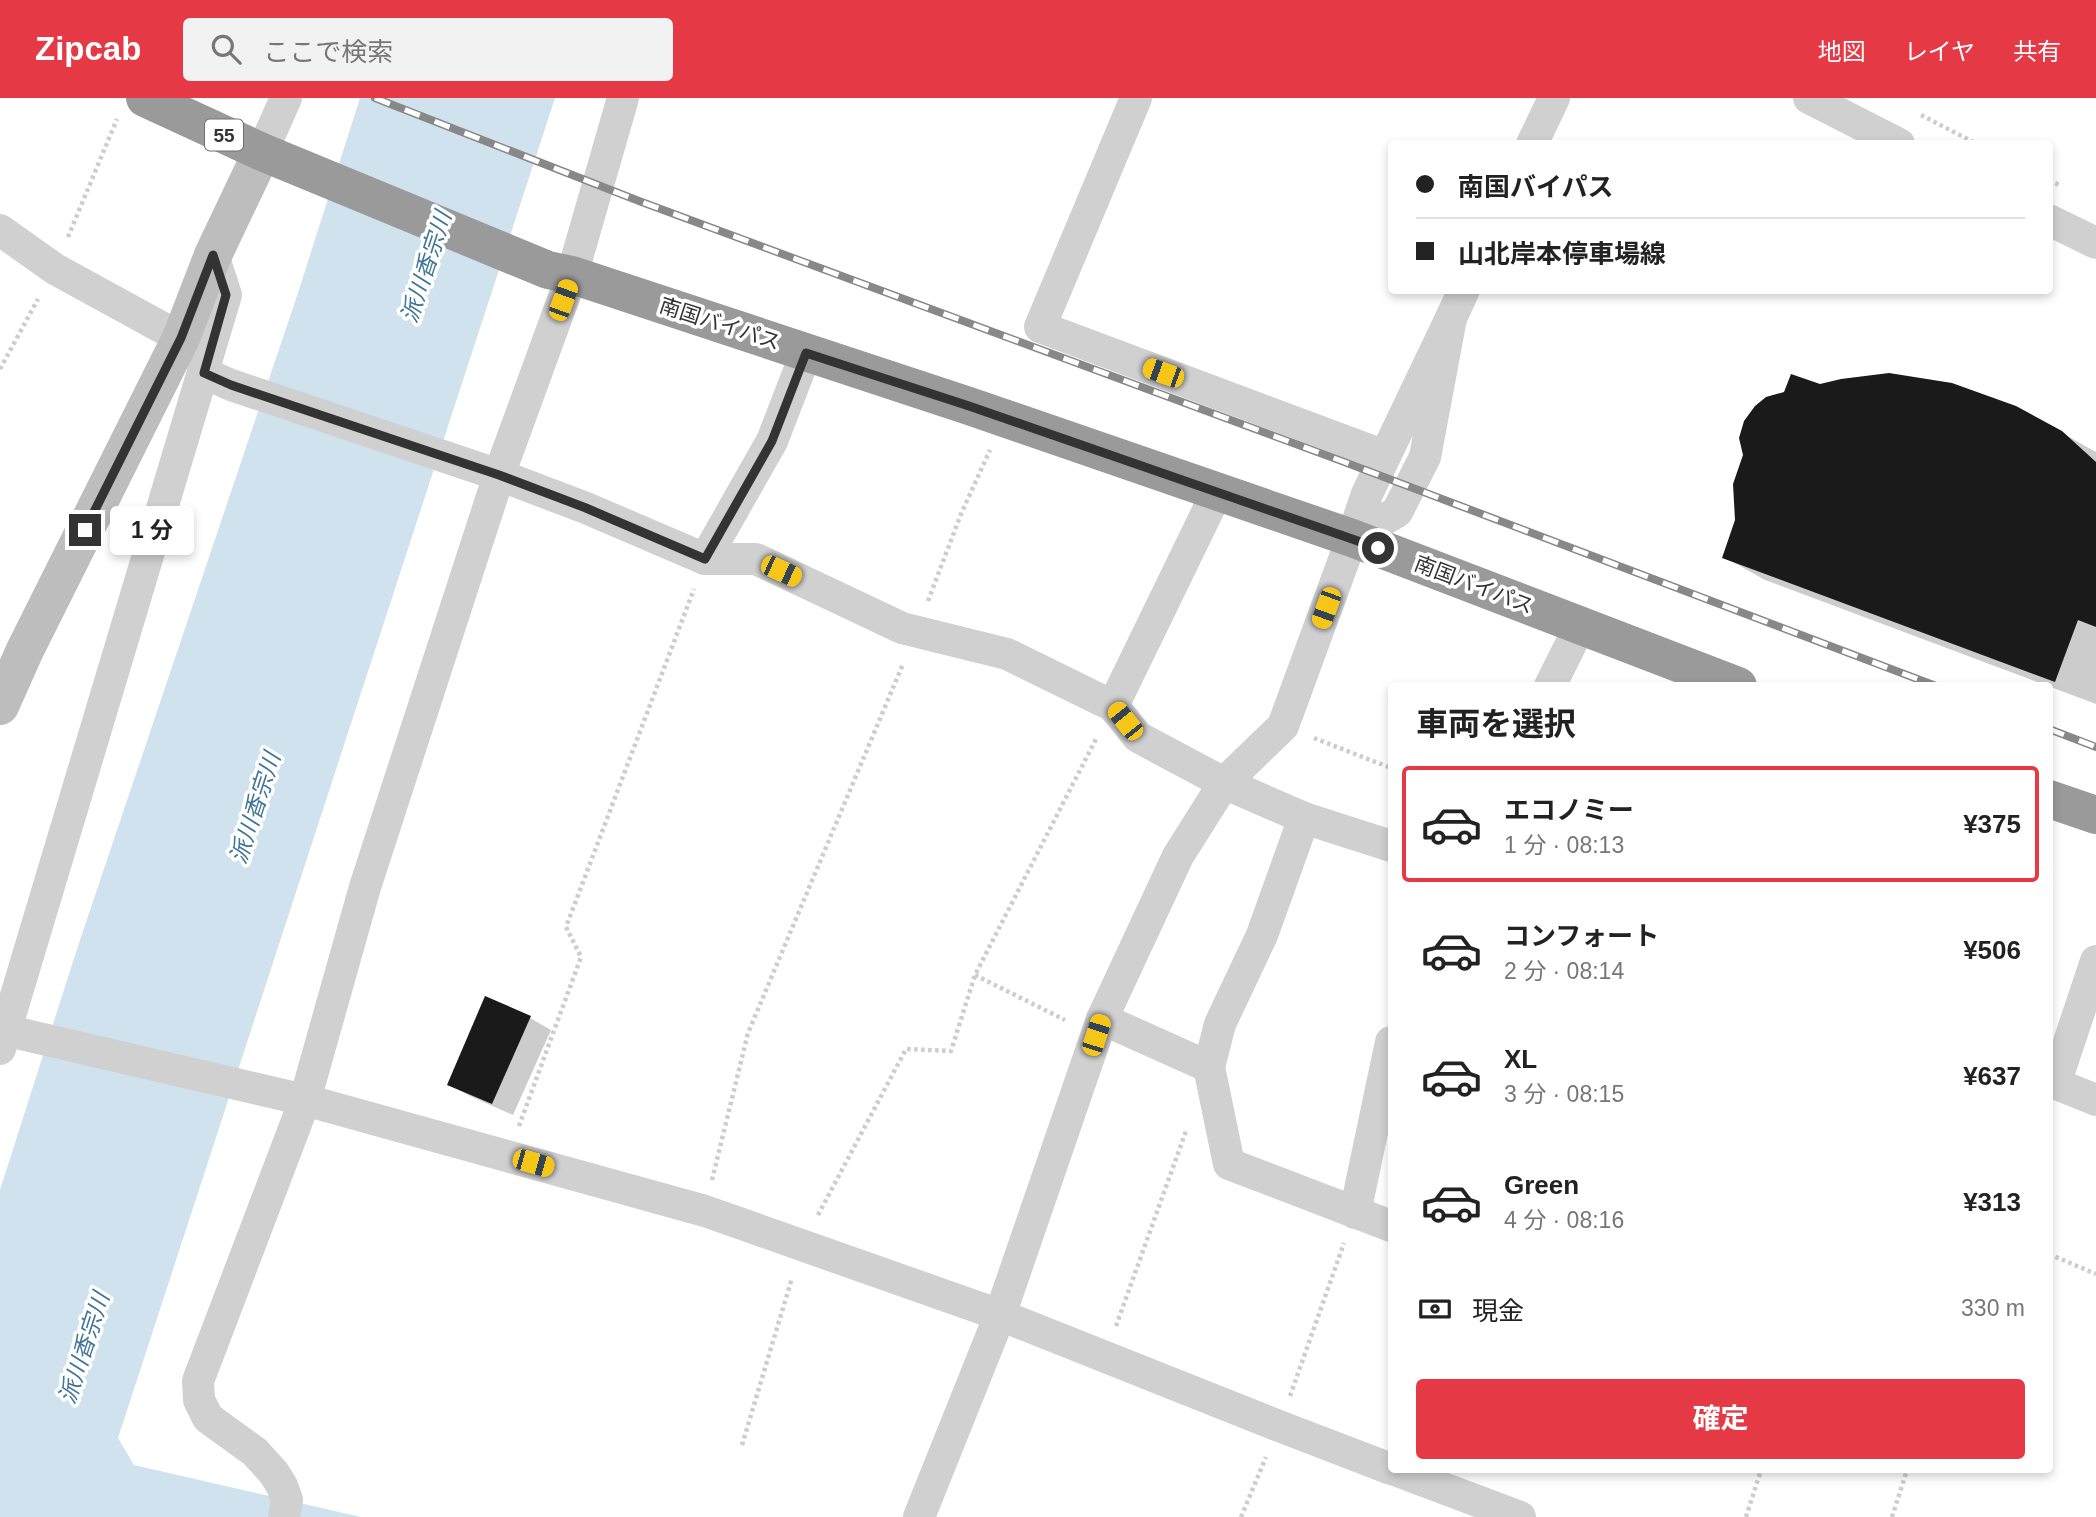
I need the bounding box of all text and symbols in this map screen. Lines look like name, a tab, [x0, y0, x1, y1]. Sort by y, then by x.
search box	[183, 18, 673, 81]
text: Zipcab	[35, 30, 141, 67]
icon: search	[207, 30, 245, 68]
text: ここで検索	[263, 37, 393, 67]
text: 地図	[1818, 38, 1866, 65]
text: レイヤ	[1904, 38, 1975, 65]
text: 共有	[2013, 38, 2061, 65]
road number: 55	[205, 120, 243, 150]
text: 南国バイパス	[1458, 172, 1613, 202]
water label: 派川香宗川	[396, 205, 457, 326]
text: 山北岸本停車場線	[1458, 239, 1666, 269]
car	[546, 277, 581, 323]
street label: 南国バイパス	[657, 293, 783, 354]
car	[1140, 356, 1187, 390]
callout: 1 分	[110, 506, 194, 555]
route end	[69, 514, 101, 546]
text: 1 分	[131, 517, 173, 543]
route start	[1362, 532, 1394, 564]
street label: 南国バイパス	[1411, 551, 1537, 618]
car	[758, 553, 805, 589]
car	[1309, 585, 1344, 631]
car	[1104, 698, 1147, 744]
text: 車両を選択	[1416, 706, 1576, 742]
water label: 派川香宗川	[225, 746, 286, 867]
icon: car	[1420, 793, 1483, 856]
text: エコノミー	[1504, 795, 1634, 825]
text: ¥375	[1963, 809, 2021, 839]
text: 1 分 · 08:13	[1504, 832, 1624, 858]
icon: car	[1420, 919, 1483, 982]
text: コンフォート	[1504, 921, 1659, 951]
text: ¥506	[1963, 935, 2021, 965]
text: 2 分 · 08:14	[1504, 958, 1624, 984]
car	[1080, 1012, 1113, 1058]
text: XL	[1504, 1044, 1537, 1074]
icon: car	[1420, 1045, 1483, 1108]
text: ¥637	[1963, 1061, 2021, 1091]
text: 3 分 · 08:15	[1504, 1081, 1624, 1107]
car	[510, 1147, 557, 1179]
text: Green	[1504, 1170, 1579, 1200]
icon: car	[1420, 1171, 1483, 1234]
text: ¥313	[1963, 1187, 2021, 1217]
text: 4 分 · 08:16	[1504, 1207, 1624, 1233]
water label: 派川香宗川	[54, 1286, 115, 1407]
icon: cash	[1416, 1290, 1454, 1328]
text: 330 m	[1961, 1295, 2025, 1321]
text: 現金	[1472, 1296, 1524, 1326]
button: 確定	[1416, 1379, 2025, 1459]

